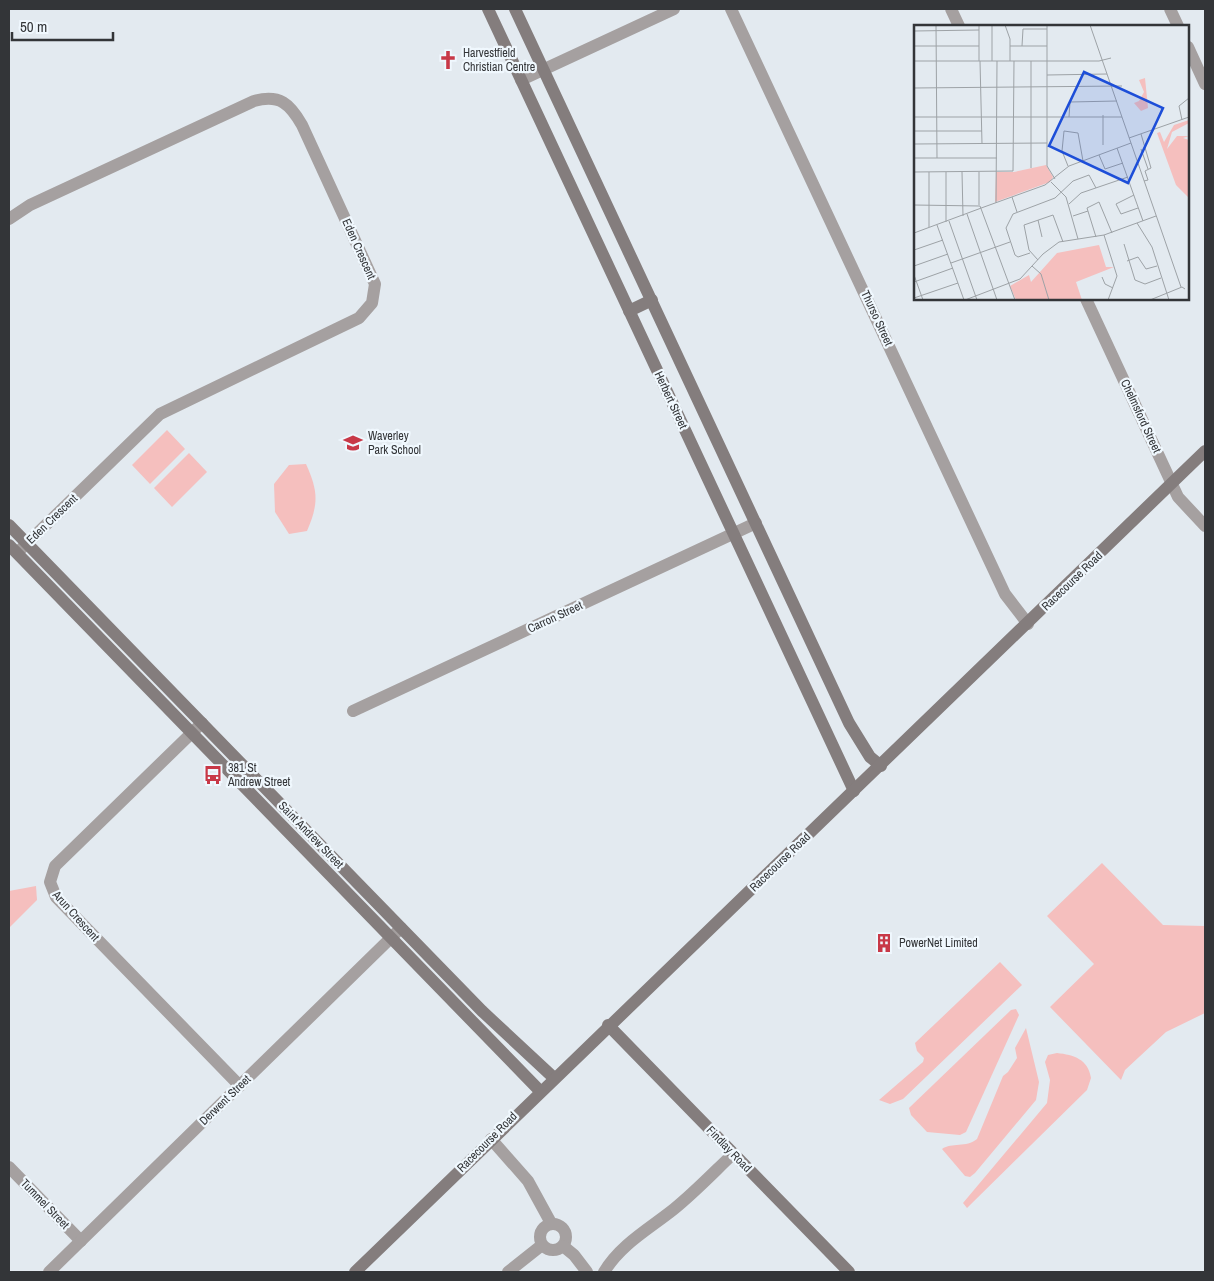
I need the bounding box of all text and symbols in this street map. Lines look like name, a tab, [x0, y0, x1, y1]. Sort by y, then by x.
scale bar	[12, 10, 114, 42]
text: 50 m	[20, 16, 47, 37]
inset map	[914, 25, 1189, 300]
place label: Harvestfield Christian Centre	[463, 45, 535, 75]
church icon: Harvestfield Christian Centre	[437, 49, 459, 71]
street label: Eden Crescent	[338, 216, 380, 282]
street label: Thurso Street	[857, 288, 897, 349]
street label: Herbert Street	[651, 369, 691, 432]
street label: Chelmsford Street	[1117, 377, 1165, 456]
place label: Waverley Park School	[368, 428, 421, 458]
school or university icon: Waverley Park School	[342, 432, 364, 454]
street label: Eden Crescent	[23, 490, 81, 547]
street label: Racecourse Road	[1038, 548, 1106, 614]
street label: Carron Street	[525, 597, 585, 637]
place label: 381 St Andrew Street	[227, 760, 291, 790]
bus stop icon: 381 St Andrew Street	[202, 764, 224, 786]
street label: Saint Andrew Street	[275, 798, 347, 872]
street label: Racecourse Road	[746, 829, 814, 895]
street label: Arun Crescent	[48, 887, 103, 945]
building icon: PowerNet Limited	[873, 932, 895, 954]
place label: PowerNet Limited	[899, 935, 978, 951]
street label: Derwent Street	[196, 1071, 254, 1129]
street label: Racecourse Road	[453, 1108, 521, 1176]
street label: Findlay Road	[703, 1122, 755, 1176]
street label: Tummel Street	[17, 1176, 73, 1233]

